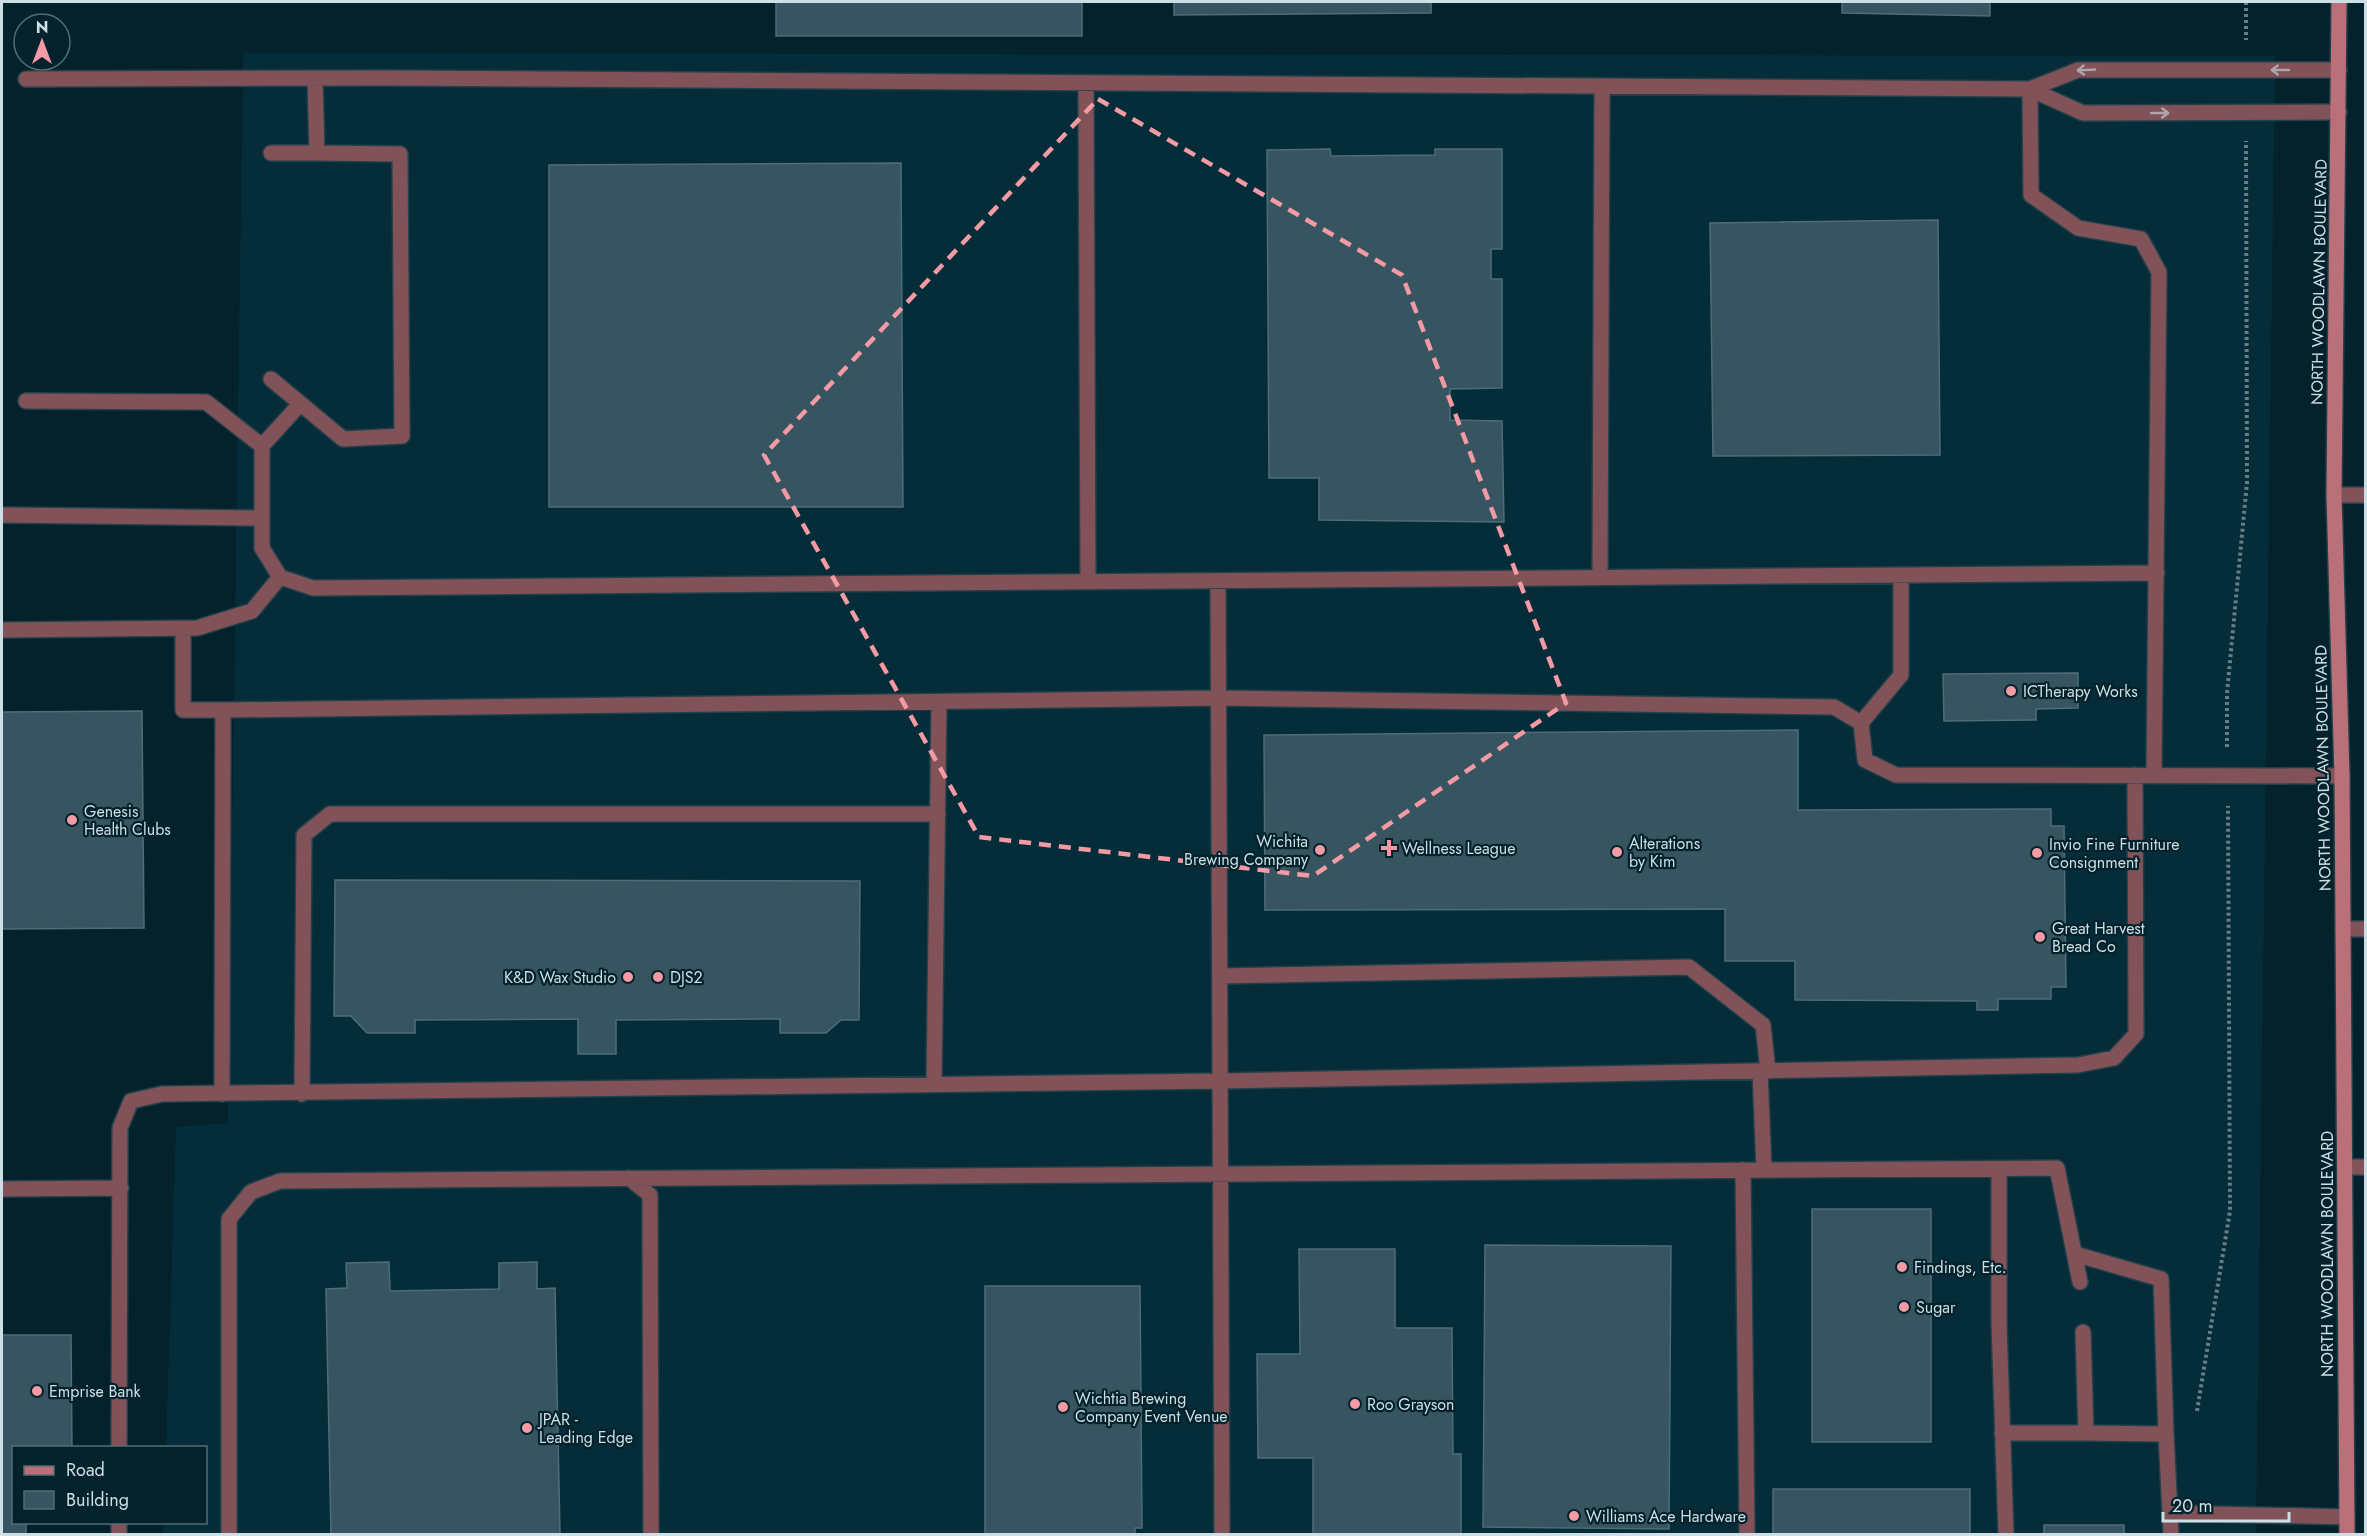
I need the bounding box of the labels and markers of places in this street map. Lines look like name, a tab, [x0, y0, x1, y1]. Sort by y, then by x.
place label: ICTherapy Works	[2023, 680, 2138, 703]
marker: ICTherapy Works	[2004, 684, 2018, 698]
place label: Genesis Health Clubs	[84, 800, 171, 841]
marker: Genesis Health Clubs	[65, 813, 79, 827]
place label: Wichita Brewing Company	[1184, 830, 1309, 871]
place label: Alterations by Kim	[1629, 832, 1700, 873]
place label: Invio Fine Furniture Consignment	[2049, 833, 2179, 874]
place label: Wellness League	[1402, 837, 1515, 860]
marker: Wellness League	[1380, 839, 1398, 857]
marker: Wichita Brewing Company	[1313, 843, 1327, 857]
marker: Alterations by Kim	[1610, 845, 1624, 859]
marker: Invio Fine Furniture Consignment	[2030, 846, 2044, 860]
place label: Great Harvest Bread Co	[2052, 917, 2145, 958]
marker: Great Harvest Bread Co	[2033, 930, 2047, 944]
place label: K&D Wax Studio	[504, 966, 616, 989]
place label: DJS2	[670, 966, 703, 989]
marker: K&D Wax Studio	[621, 970, 635, 984]
marker: DJS2	[651, 970, 665, 984]
place label: Findings, Etc.	[1914, 1256, 2007, 1279]
marker: Findings, Etc.	[1895, 1260, 1909, 1274]
place label: Sugar	[1916, 1296, 1956, 1319]
marker: Sugar	[1897, 1300, 1911, 1314]
place label: Emprise Bank	[49, 1380, 142, 1403]
marker: Emprise Bank	[30, 1384, 44, 1398]
place label: Wichtia Brewing Company Event Venue	[1075, 1387, 1228, 1428]
place label: Roo Grayson	[1367, 1393, 1454, 1416]
marker: Roo Grayson	[1348, 1397, 1362, 1411]
marker: Wichtia Brewing Company Event Venue	[1056, 1400, 1070, 1414]
place label: JPAR - Leading Edge	[537, 1408, 633, 1449]
marker: JPAR - Leading Edge	[520, 1421, 534, 1435]
place label: Williams Ace Hardware	[1586, 1505, 1746, 1528]
marker: Williams Ace Hardware	[1567, 1509, 1581, 1523]

